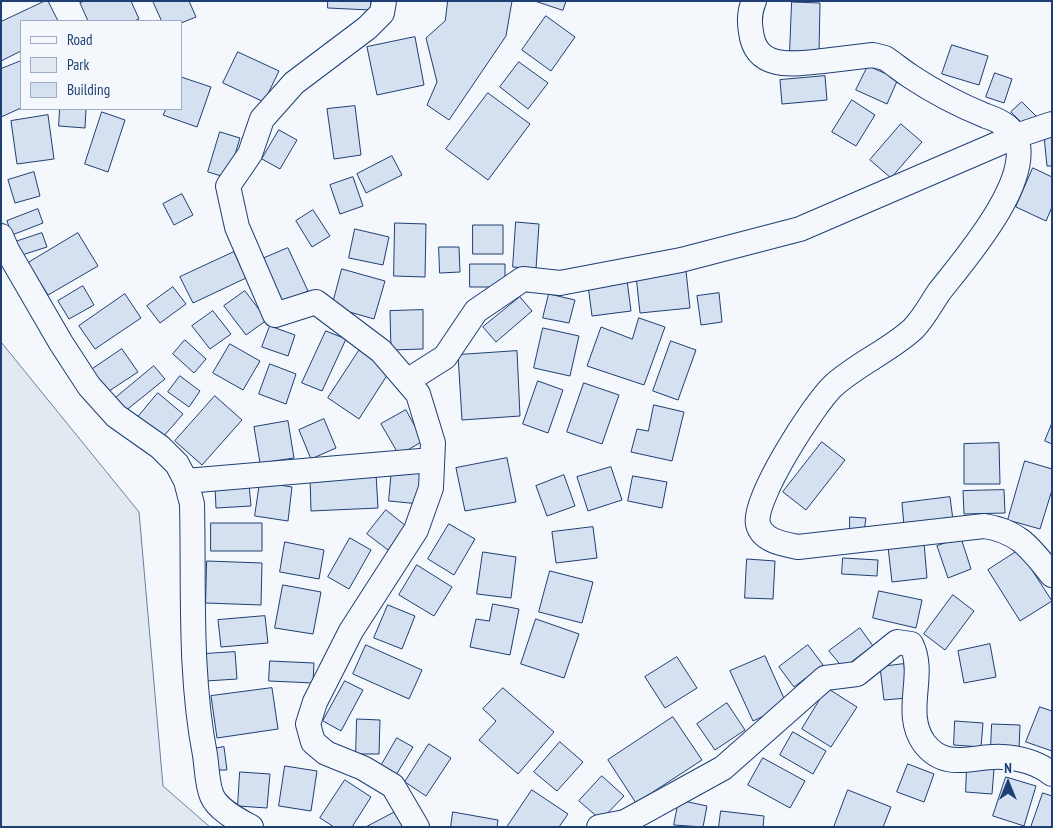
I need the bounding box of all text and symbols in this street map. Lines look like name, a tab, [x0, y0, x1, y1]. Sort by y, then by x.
legend	[20, 20, 182, 110]
text: Road	[67, 30, 93, 49]
text: Park	[67, 55, 89, 74]
text: Building	[67, 80, 110, 99]
north arrow	[983, 758, 1033, 808]
text: N	[1004, 759, 1012, 777]

